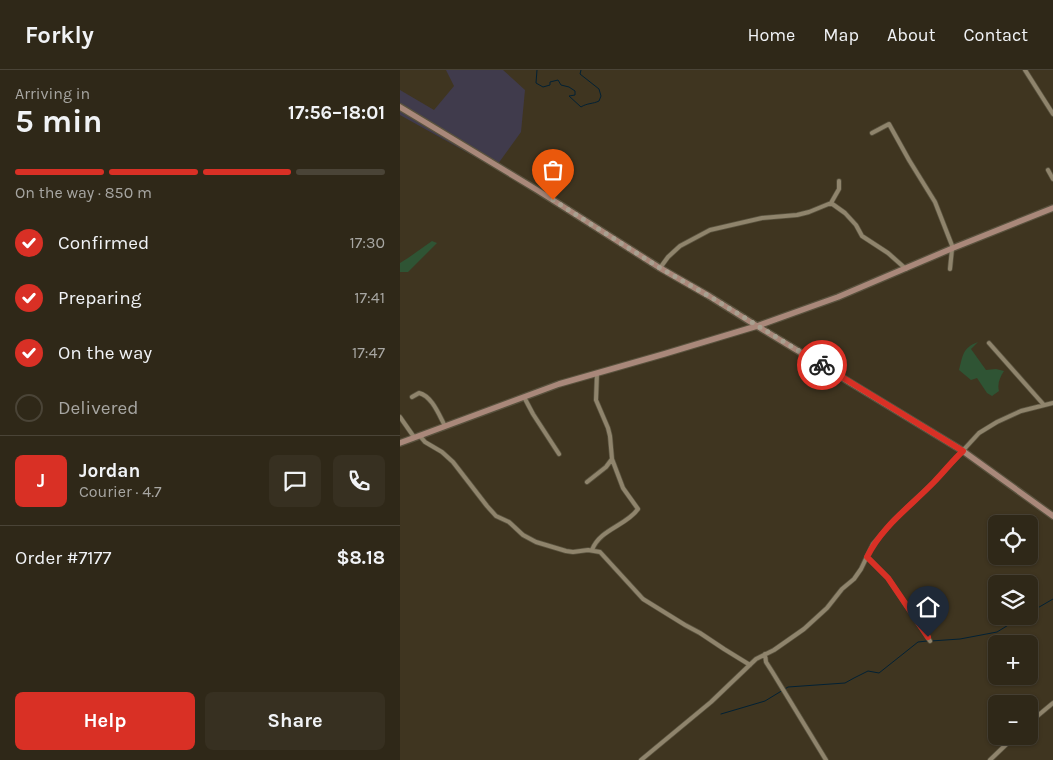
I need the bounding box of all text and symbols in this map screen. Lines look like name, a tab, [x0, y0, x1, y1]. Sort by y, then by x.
text: Forkly	[25, 21, 94, 49]
text: Home	[747, 24, 795, 46]
text: Map	[823, 24, 859, 46]
text: About	[887, 24, 936, 46]
text: Contact	[964, 24, 1028, 46]
text: Arriving in	[15, 84, 90, 103]
text: 17:56–18:01	[288, 102, 385, 124]
text: 5 min	[15, 103, 103, 140]
pin	[532, 149, 574, 200]
icon: bag	[539, 156, 567, 184]
text: On the way · 850 m	[15, 183, 152, 202]
icon: check	[15, 229, 43, 257]
text: Confirmed	[58, 232, 149, 254]
text: 17:30	[350, 233, 385, 252]
icon: check	[15, 284, 43, 312]
text: Preparing	[58, 287, 141, 309]
text: 17:41	[354, 288, 385, 307]
icon: check	[15, 339, 43, 367]
courier	[797, 340, 847, 390]
text: On the way	[58, 342, 152, 364]
text: 17:47	[352, 343, 385, 362]
icon: bike	[808, 351, 836, 379]
text: Delivered	[58, 397, 138, 419]
button: chat	[269, 455, 321, 507]
button: phone	[333, 455, 385, 507]
text: Jordan	[79, 460, 140, 482]
text: J	[37, 470, 45, 492]
text: Courier · 4.7	[79, 482, 162, 501]
map controls	[988, 515, 1038, 745]
button: locate	[988, 515, 1038, 565]
text: Order #7177	[15, 547, 111, 569]
text: $8.18	[336, 547, 385, 569]
button: layers	[988, 575, 1038, 625]
pin	[907, 586, 949, 637]
icon: home	[914, 593, 942, 621]
button: +	[988, 635, 1038, 685]
button: Help	[15, 692, 195, 750]
button: Share	[205, 692, 385, 750]
button: −	[988, 695, 1038, 745]

